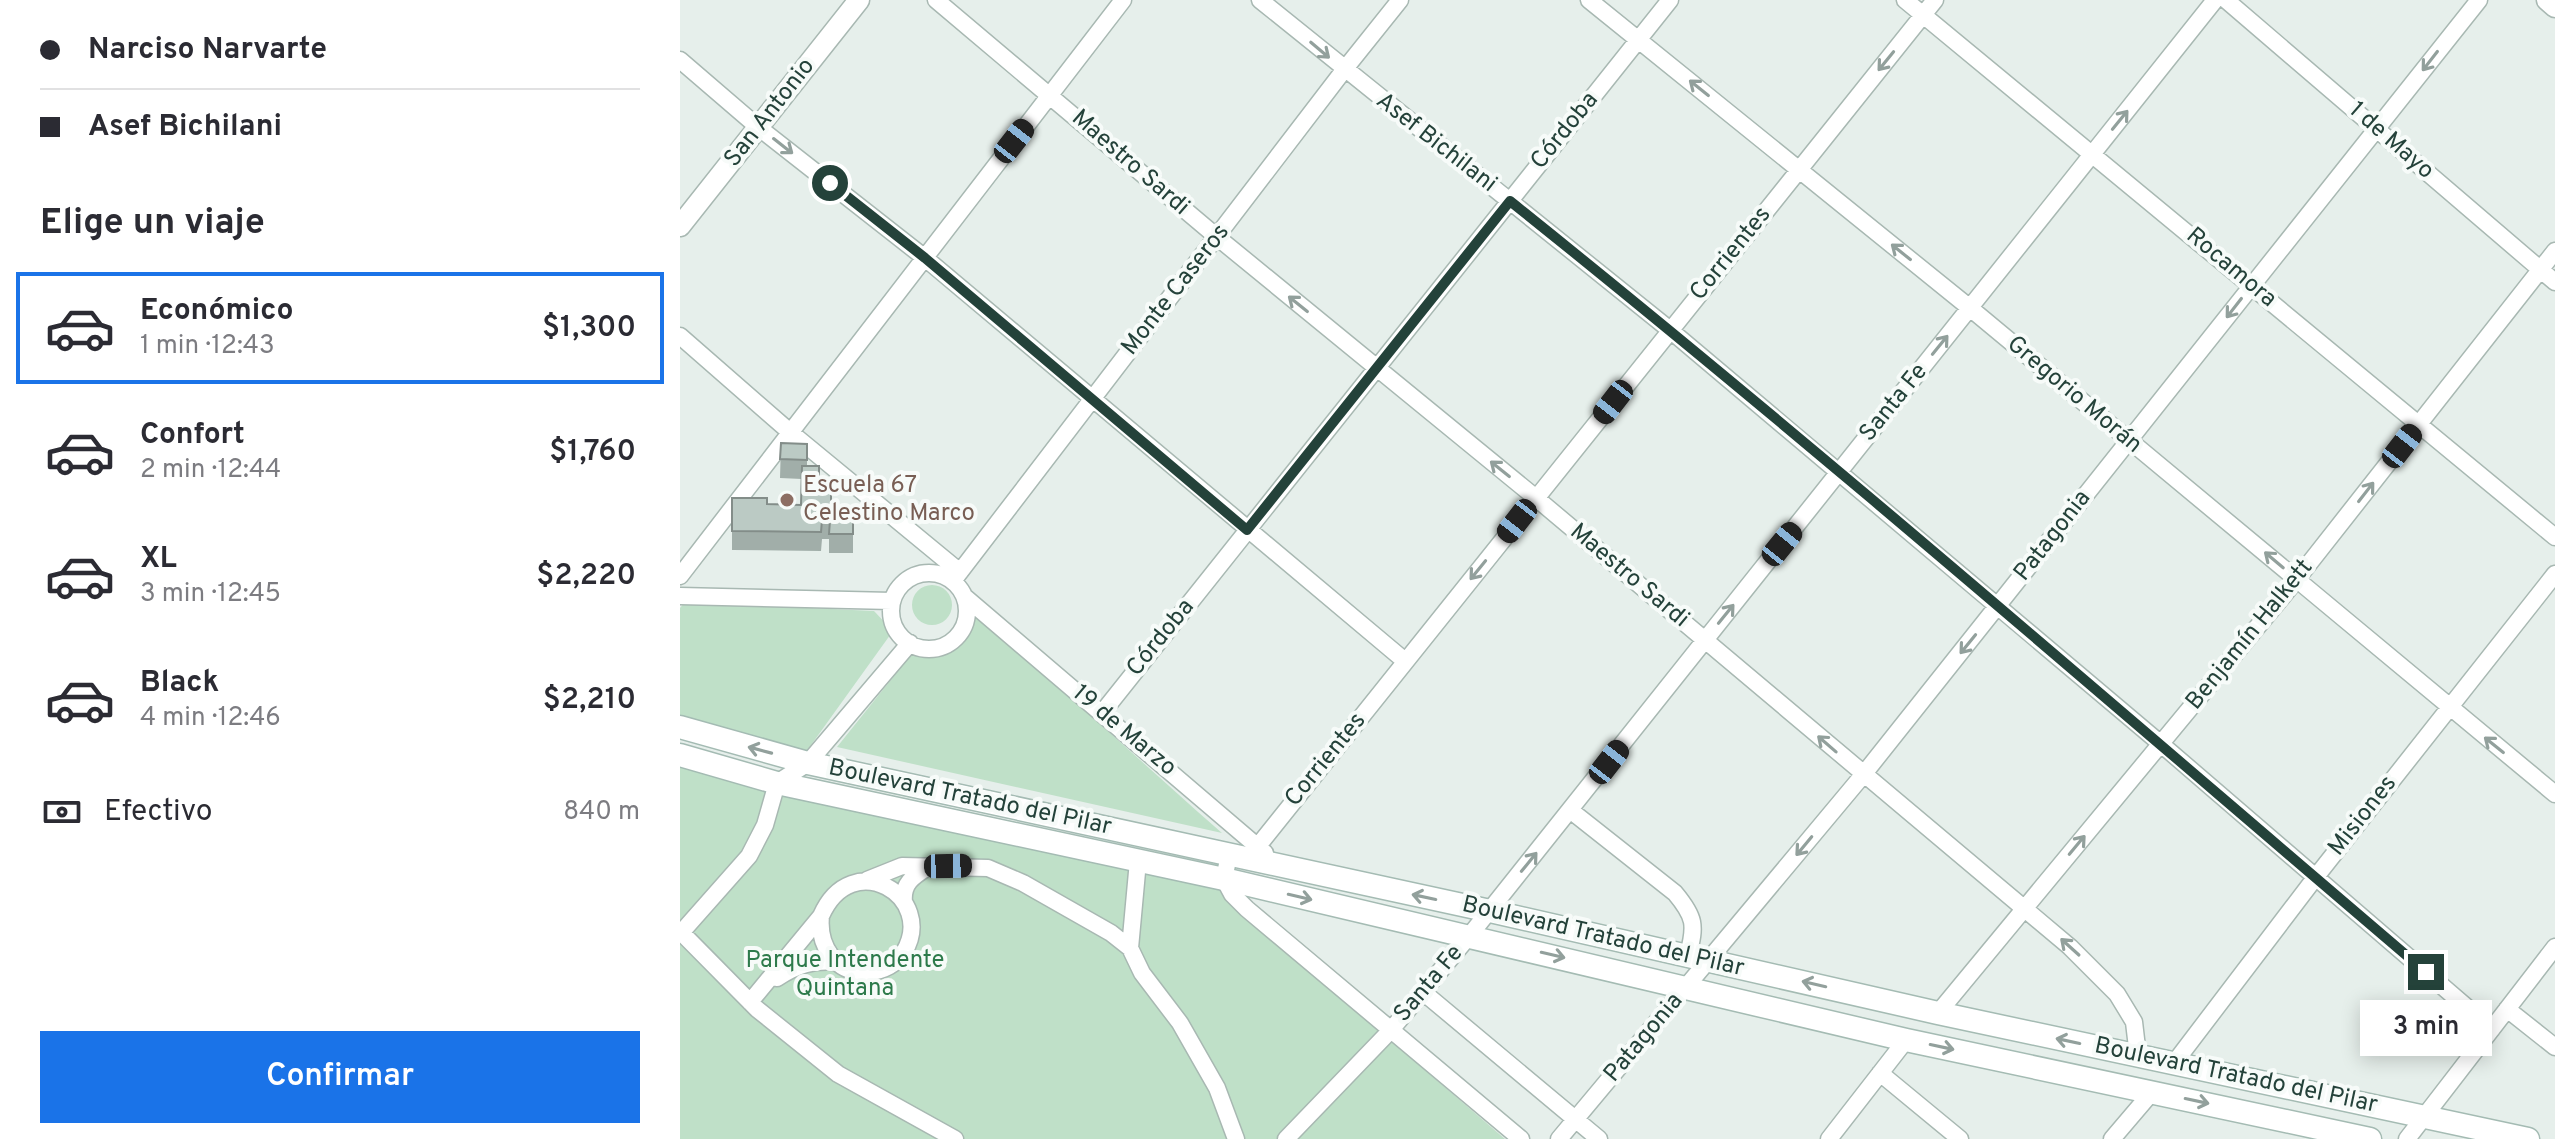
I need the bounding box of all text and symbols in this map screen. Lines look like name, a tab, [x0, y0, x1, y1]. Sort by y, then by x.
text: Narciso Narvarte	[88, 32, 327, 69]
one-way arrow	[1309, 41, 1330, 59]
one-way arrow	[1877, 50, 1894, 71]
one-way arrow	[2422, 50, 2439, 71]
street label: San Antonio	[718, 53, 822, 173]
one-way arrow	[1689, 79, 1710, 97]
street label: Asef Bichilani	[1369, 86, 1503, 200]
street label: Córdoba	[1525, 86, 1605, 176]
street label: 1 de Mayo	[2342, 96, 2440, 186]
street label: Maestro Sardi	[1065, 104, 1195, 222]
text: Asef Bichilani	[88, 109, 282, 146]
one-way arrow	[2111, 110, 2128, 131]
car	[990, 115, 1038, 167]
one-way arrow	[772, 137, 793, 155]
route start	[812, 165, 848, 201]
text: Elige un viaje	[40, 201, 265, 247]
street label: Corrientes	[1684, 201, 1778, 307]
street label: Monte Caseros	[1115, 218, 1237, 362]
street label: Rocamora	[2180, 221, 2282, 315]
one-way arrow	[1891, 243, 1912, 260]
icon: car	[44, 292, 116, 364]
text: Económico	[140, 293, 293, 330]
one-way arrow	[1289, 295, 1309, 313]
one-way arrow	[2225, 297, 2242, 318]
text: $1,300	[542, 310, 636, 347]
text: 1 min · 12:43	[140, 330, 275, 363]
street label: Gregorio Morán	[2000, 330, 2148, 460]
one-way arrow	[1932, 335, 1949, 356]
street label: Santa Fe	[1853, 358, 1935, 448]
car	[1589, 376, 1637, 428]
icon: car	[44, 416, 116, 488]
text: Confort	[140, 417, 245, 454]
car	[2378, 420, 2426, 472]
text: $1,760	[549, 434, 636, 471]
text: 2 min · 12:44	[140, 454, 281, 487]
one-way arrow	[1490, 460, 1511, 477]
place label: Escuela 67 Celestino Marco	[803, 471, 975, 529]
one-way arrow	[2357, 482, 2374, 503]
street label: Patagonia	[2008, 484, 2098, 588]
marker: Escuela 67 Celestino Marco	[778, 491, 796, 509]
car	[1493, 495, 1541, 547]
street label: Maestro Sardi	[1563, 517, 1695, 635]
car	[1758, 518, 1806, 570]
icon: car	[44, 540, 116, 612]
text: XL	[140, 541, 177, 578]
one-way arrow	[2264, 551, 2284, 569]
street label: Benjamín Halkett	[2180, 554, 2320, 716]
text: $2,220	[536, 558, 636, 595]
one-way arrow	[1470, 559, 1487, 580]
text: 3 min · 12:45	[140, 578, 281, 611]
street label: Córdoba	[1121, 593, 1201, 683]
one-way arrow	[1717, 604, 1735, 625]
one-way arrow	[1959, 633, 1977, 654]
icon: car	[44, 664, 116, 736]
text: Black	[140, 665, 219, 702]
street label: 19 de Marzo	[1066, 679, 1182, 783]
text: $2,210	[543, 682, 636, 719]
text: 4 min · 12:46	[140, 702, 281, 735]
street label: Corrientes	[1279, 707, 1373, 813]
one-way arrow	[1818, 735, 1838, 753]
car	[1585, 736, 1633, 788]
one-way arrow	[2484, 737, 2505, 754]
one-way arrow	[748, 741, 774, 756]
street label: Boulevard Tratado del Pilar	[826, 753, 1114, 843]
street label: Misiones	[2322, 770, 2404, 862]
icon: cash	[40, 790, 84, 834]
text: Efectivo	[104, 794, 213, 831]
text: 840 m	[563, 796, 640, 829]
one-way arrow	[1795, 835, 1813, 855]
one-way arrow	[2068, 835, 2086, 855]
one-way arrow	[1521, 852, 1538, 873]
car	[924, 854, 972, 878]
one-way arrow	[1412, 889, 1437, 904]
one-way arrow	[1286, 890, 1312, 905]
street label: Boulevard Tratado del Pilar	[1459, 890, 1747, 984]
one-way arrow	[2060, 938, 2080, 956]
street label: Santa Fe	[1388, 939, 1470, 1029]
park label: Parque Intendente Quintana	[745, 946, 945, 1004]
one-way arrow	[1540, 949, 1565, 964]
route end	[2408, 954, 2444, 990]
one-way arrow	[1802, 976, 1828, 991]
street label: Patagonia	[1598, 987, 1690, 1089]
callout: 3 min	[2360, 1000, 2492, 1056]
text: 3 min	[2393, 1011, 2459, 1044]
button: Confirmar	[40, 1031, 640, 1123]
street label: Boulevard Tratado del Pilar	[2092, 1031, 2380, 1121]
one-way arrow	[2056, 1033, 2081, 1048]
one-way arrow	[1929, 1041, 1954, 1056]
one-way arrow	[2183, 1094, 2209, 1109]

